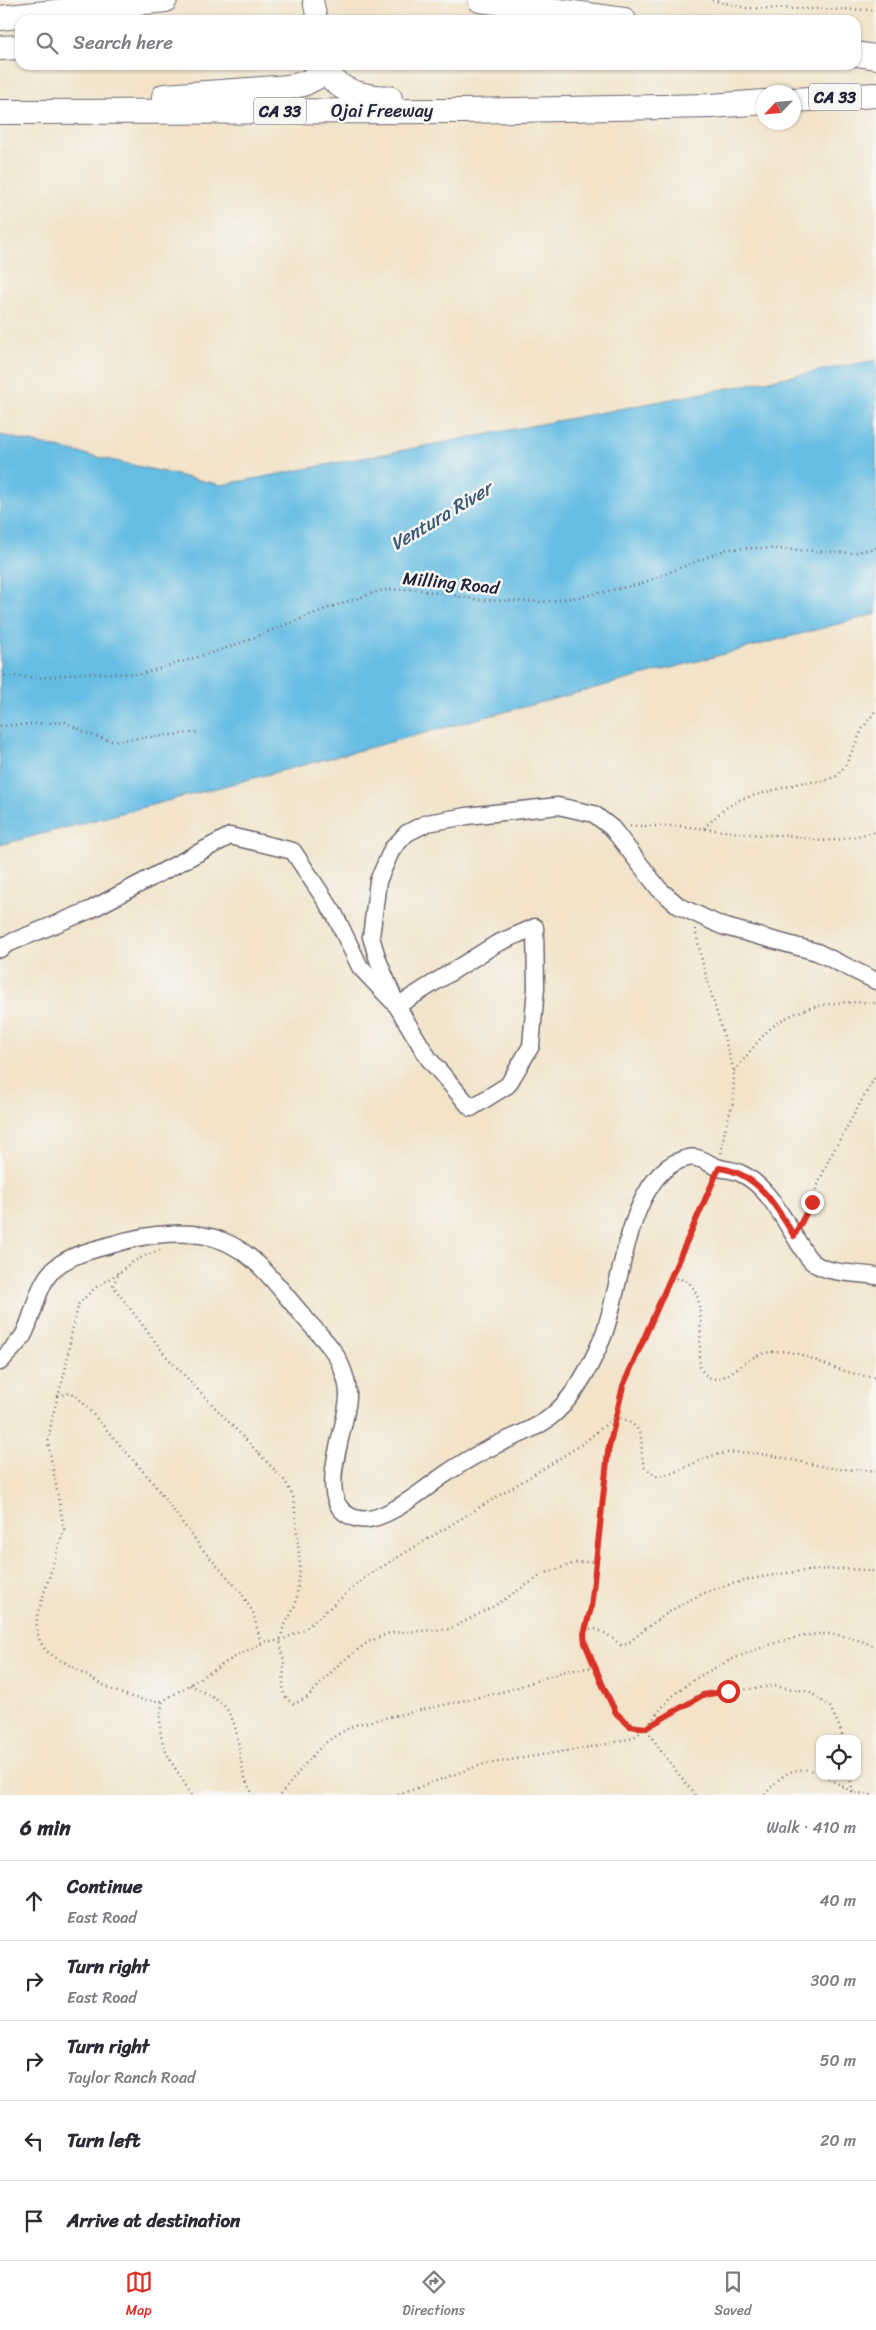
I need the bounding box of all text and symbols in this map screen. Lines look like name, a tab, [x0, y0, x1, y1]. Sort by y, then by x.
search box	[15, 15, 861, 70]
text: Search here	[73, 26, 173, 59]
icon: search	[33, 29, 61, 57]
road number: CA 33	[809, 84, 861, 110]
north arrow	[756, 85, 801, 130]
street label: Ojai Freeway	[331, 95, 434, 127]
road number: CA 33	[254, 98, 306, 124]
water label: Ventura River	[384, 471, 501, 559]
street label: Milling Road	[401, 562, 502, 604]
route end	[801, 1191, 824, 1214]
route start	[717, 1680, 740, 1703]
map controls	[816, 1735, 861, 1780]
button: locate	[816, 1735, 861, 1780]
text: 6 min	[20, 1809, 71, 1847]
text: Walk · 410 m	[767, 1813, 856, 1842]
text: Continue	[67, 1870, 143, 1903]
text: 40 m	[819, 1886, 856, 1915]
icon: ahead	[20, 1887, 48, 1915]
text: East Road	[67, 1903, 137, 1932]
text: Turn right	[67, 1950, 149, 1983]
text: 300 m	[811, 1966, 856, 1995]
icon: right	[20, 1967, 48, 1995]
text: East Road	[67, 1983, 137, 2012]
text: Turn right	[67, 2030, 149, 2063]
text: 50 m	[820, 2046, 856, 2075]
icon: right	[20, 2047, 48, 2075]
text: Taylor Ranch Road	[67, 2063, 195, 2092]
text: Turn left	[67, 2124, 140, 2157]
text: 20 m	[820, 2126, 856, 2155]
icon: left	[20, 2127, 48, 2155]
text: Arrive at destination	[67, 2204, 240, 2237]
icon: arrive	[20, 2207, 48, 2235]
tab: Map	[125, 2268, 153, 2323]
tab: Directions	[402, 2268, 465, 2323]
tab: Saved	[714, 2268, 751, 2323]

